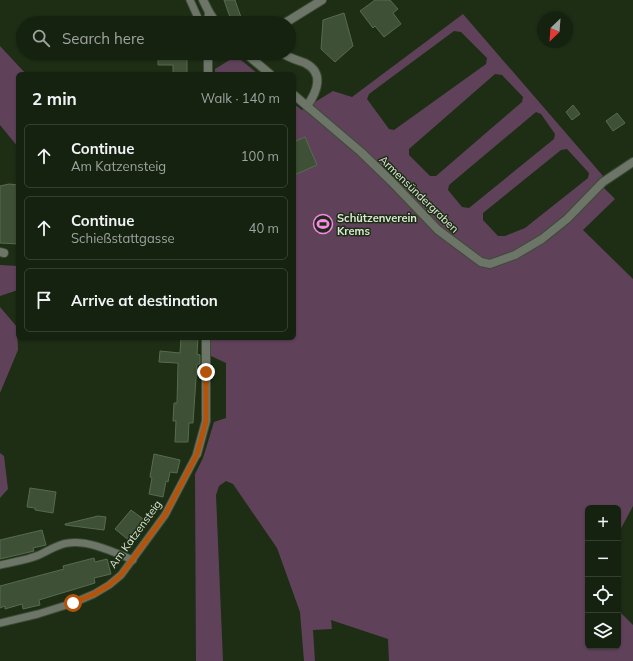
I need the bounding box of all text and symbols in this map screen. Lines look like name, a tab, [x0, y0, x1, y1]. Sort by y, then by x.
north arrow	[537, 12, 573, 48]
search box	[16, 16, 296, 60]
icon: search	[30, 27, 52, 49]
text: Search here	[62, 29, 144, 48]
text: 2 min	[32, 88, 77, 109]
text: Walk · 140 m	[201, 90, 280, 106]
text: Continue	[71, 139, 134, 158]
icon: ahead	[33, 145, 55, 167]
text: 100 m	[241, 148, 279, 164]
street label: Armensündergraben	[376, 152, 462, 236]
text: Am Katzensteig	[71, 158, 166, 174]
text: Continue	[71, 211, 134, 230]
place label: Schützenverein Krems	[337, 211, 417, 238]
sports icon: Schützenverein Krems	[312, 213, 334, 235]
icon: ahead	[33, 217, 55, 239]
text: 40 m	[249, 220, 279, 236]
text: Schießstattgasse	[71, 230, 175, 246]
icon: arrive	[33, 289, 55, 311]
text: Arrive at destination	[71, 291, 218, 310]
route end	[197, 363, 215, 381]
street label: Am Katzensteig	[106, 497, 164, 571]
map controls	[585, 505, 621, 649]
button: +	[585, 505, 621, 541]
button: −	[585, 541, 621, 577]
button: locate	[585, 577, 621, 613]
route start	[64, 594, 82, 612]
button: layers	[585, 613, 621, 649]

